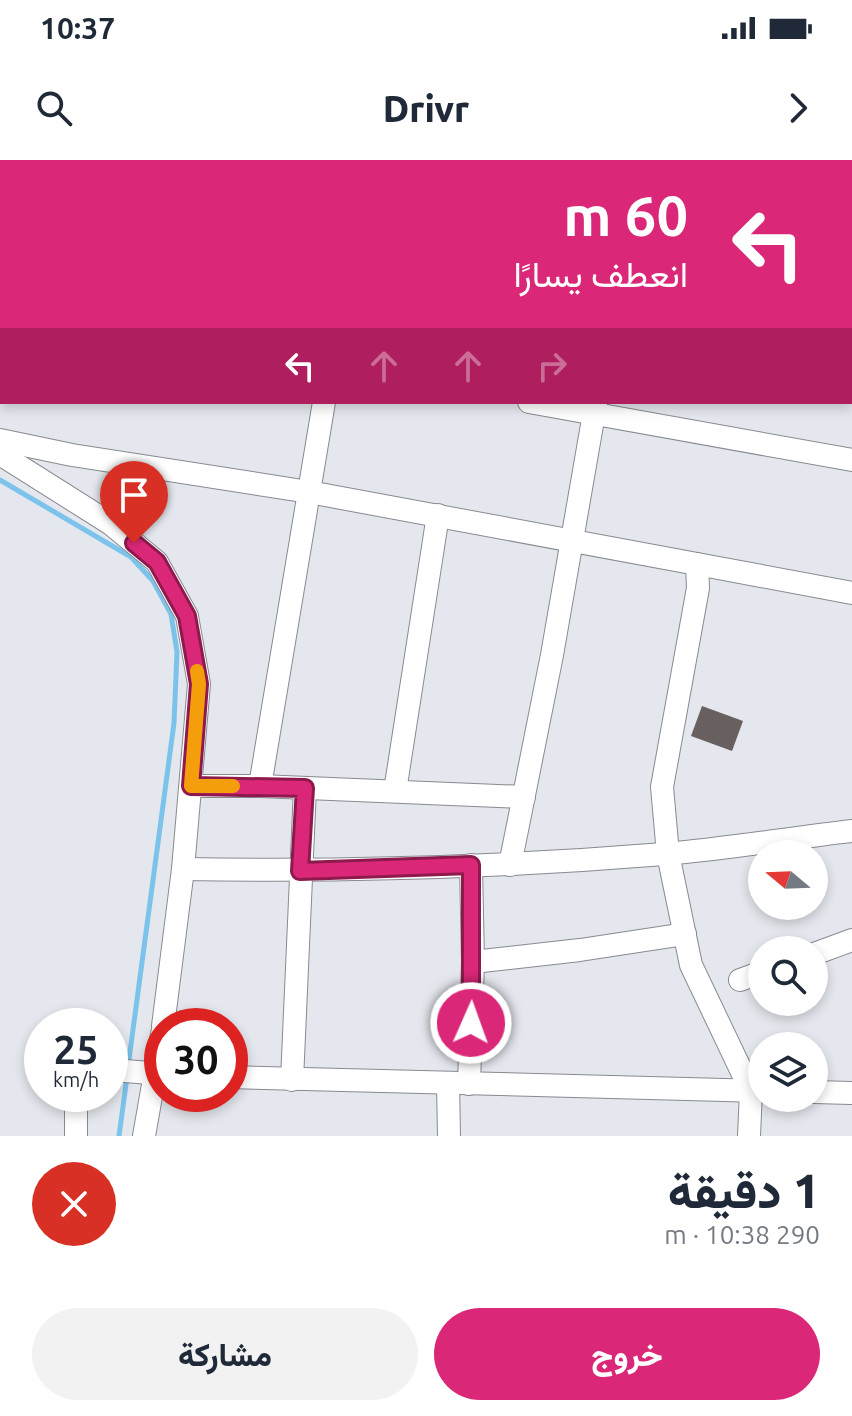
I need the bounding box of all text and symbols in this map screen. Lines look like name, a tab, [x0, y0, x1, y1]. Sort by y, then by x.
text: 10:37	[40, 11, 115, 45]
icon: search	[32, 86, 76, 130]
icon: forward	[776, 86, 820, 130]
text: Drivr	[383, 88, 469, 129]
text: 60 m	[563, 184, 688, 247]
icon: left	[716, 192, 820, 296]
text: انعطف يسارًا	[514, 253, 688, 294]
icon: left	[278, 344, 322, 388]
icon: ahead	[362, 344, 406, 388]
icon: ahead	[446, 344, 490, 388]
icon: right	[530, 344, 574, 388]
pin	[100, 461, 168, 543]
icon: arrive	[112, 473, 156, 517]
north arrow	[748, 840, 828, 920]
map controls	[748, 840, 828, 1112]
button: search	[748, 936, 828, 1016]
position arrow	[429, 981, 513, 1065]
speed limit sign: 30	[144, 1008, 248, 1112]
text: 25	[53, 1027, 99, 1072]
button: layers	[748, 1032, 828, 1112]
text: km/h	[53, 1068, 99, 1091]
button: close	[32, 1162, 116, 1246]
text: 1 دقيقة	[668, 1163, 820, 1217]
text: 290 m · 10:38	[664, 1220, 820, 1249]
button: مشاركة	[32, 1308, 418, 1400]
button: خروج	[434, 1308, 820, 1400]

